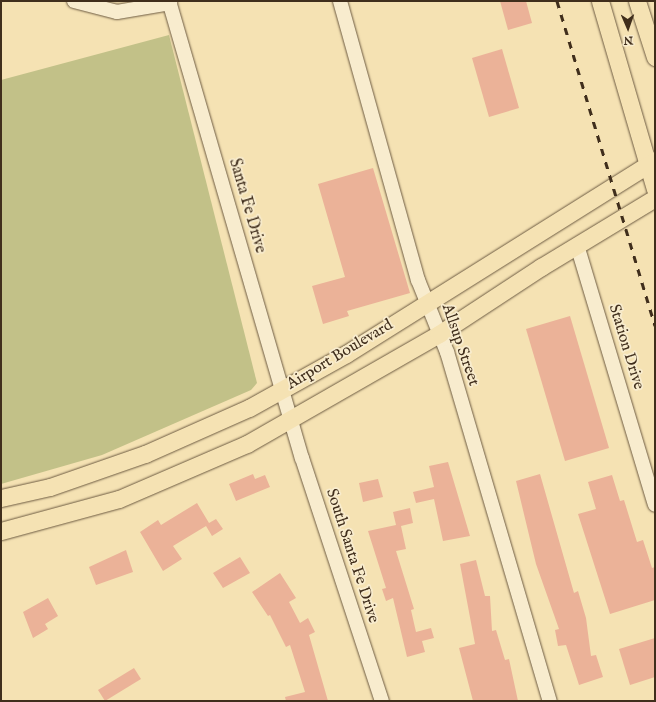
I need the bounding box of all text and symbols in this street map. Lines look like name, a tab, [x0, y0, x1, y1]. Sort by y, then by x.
north arrow	[608, 8, 648, 48]
text: N	[623, 33, 633, 47]
street label: Santa Fe Drive	[224, 156, 270, 256]
street label: Allsup Street	[437, 301, 483, 389]
street label: Station Drive	[604, 302, 648, 392]
street label: Airport Boulevard	[283, 316, 397, 394]
street label: South Santa Fe Drive	[321, 486, 383, 626]

